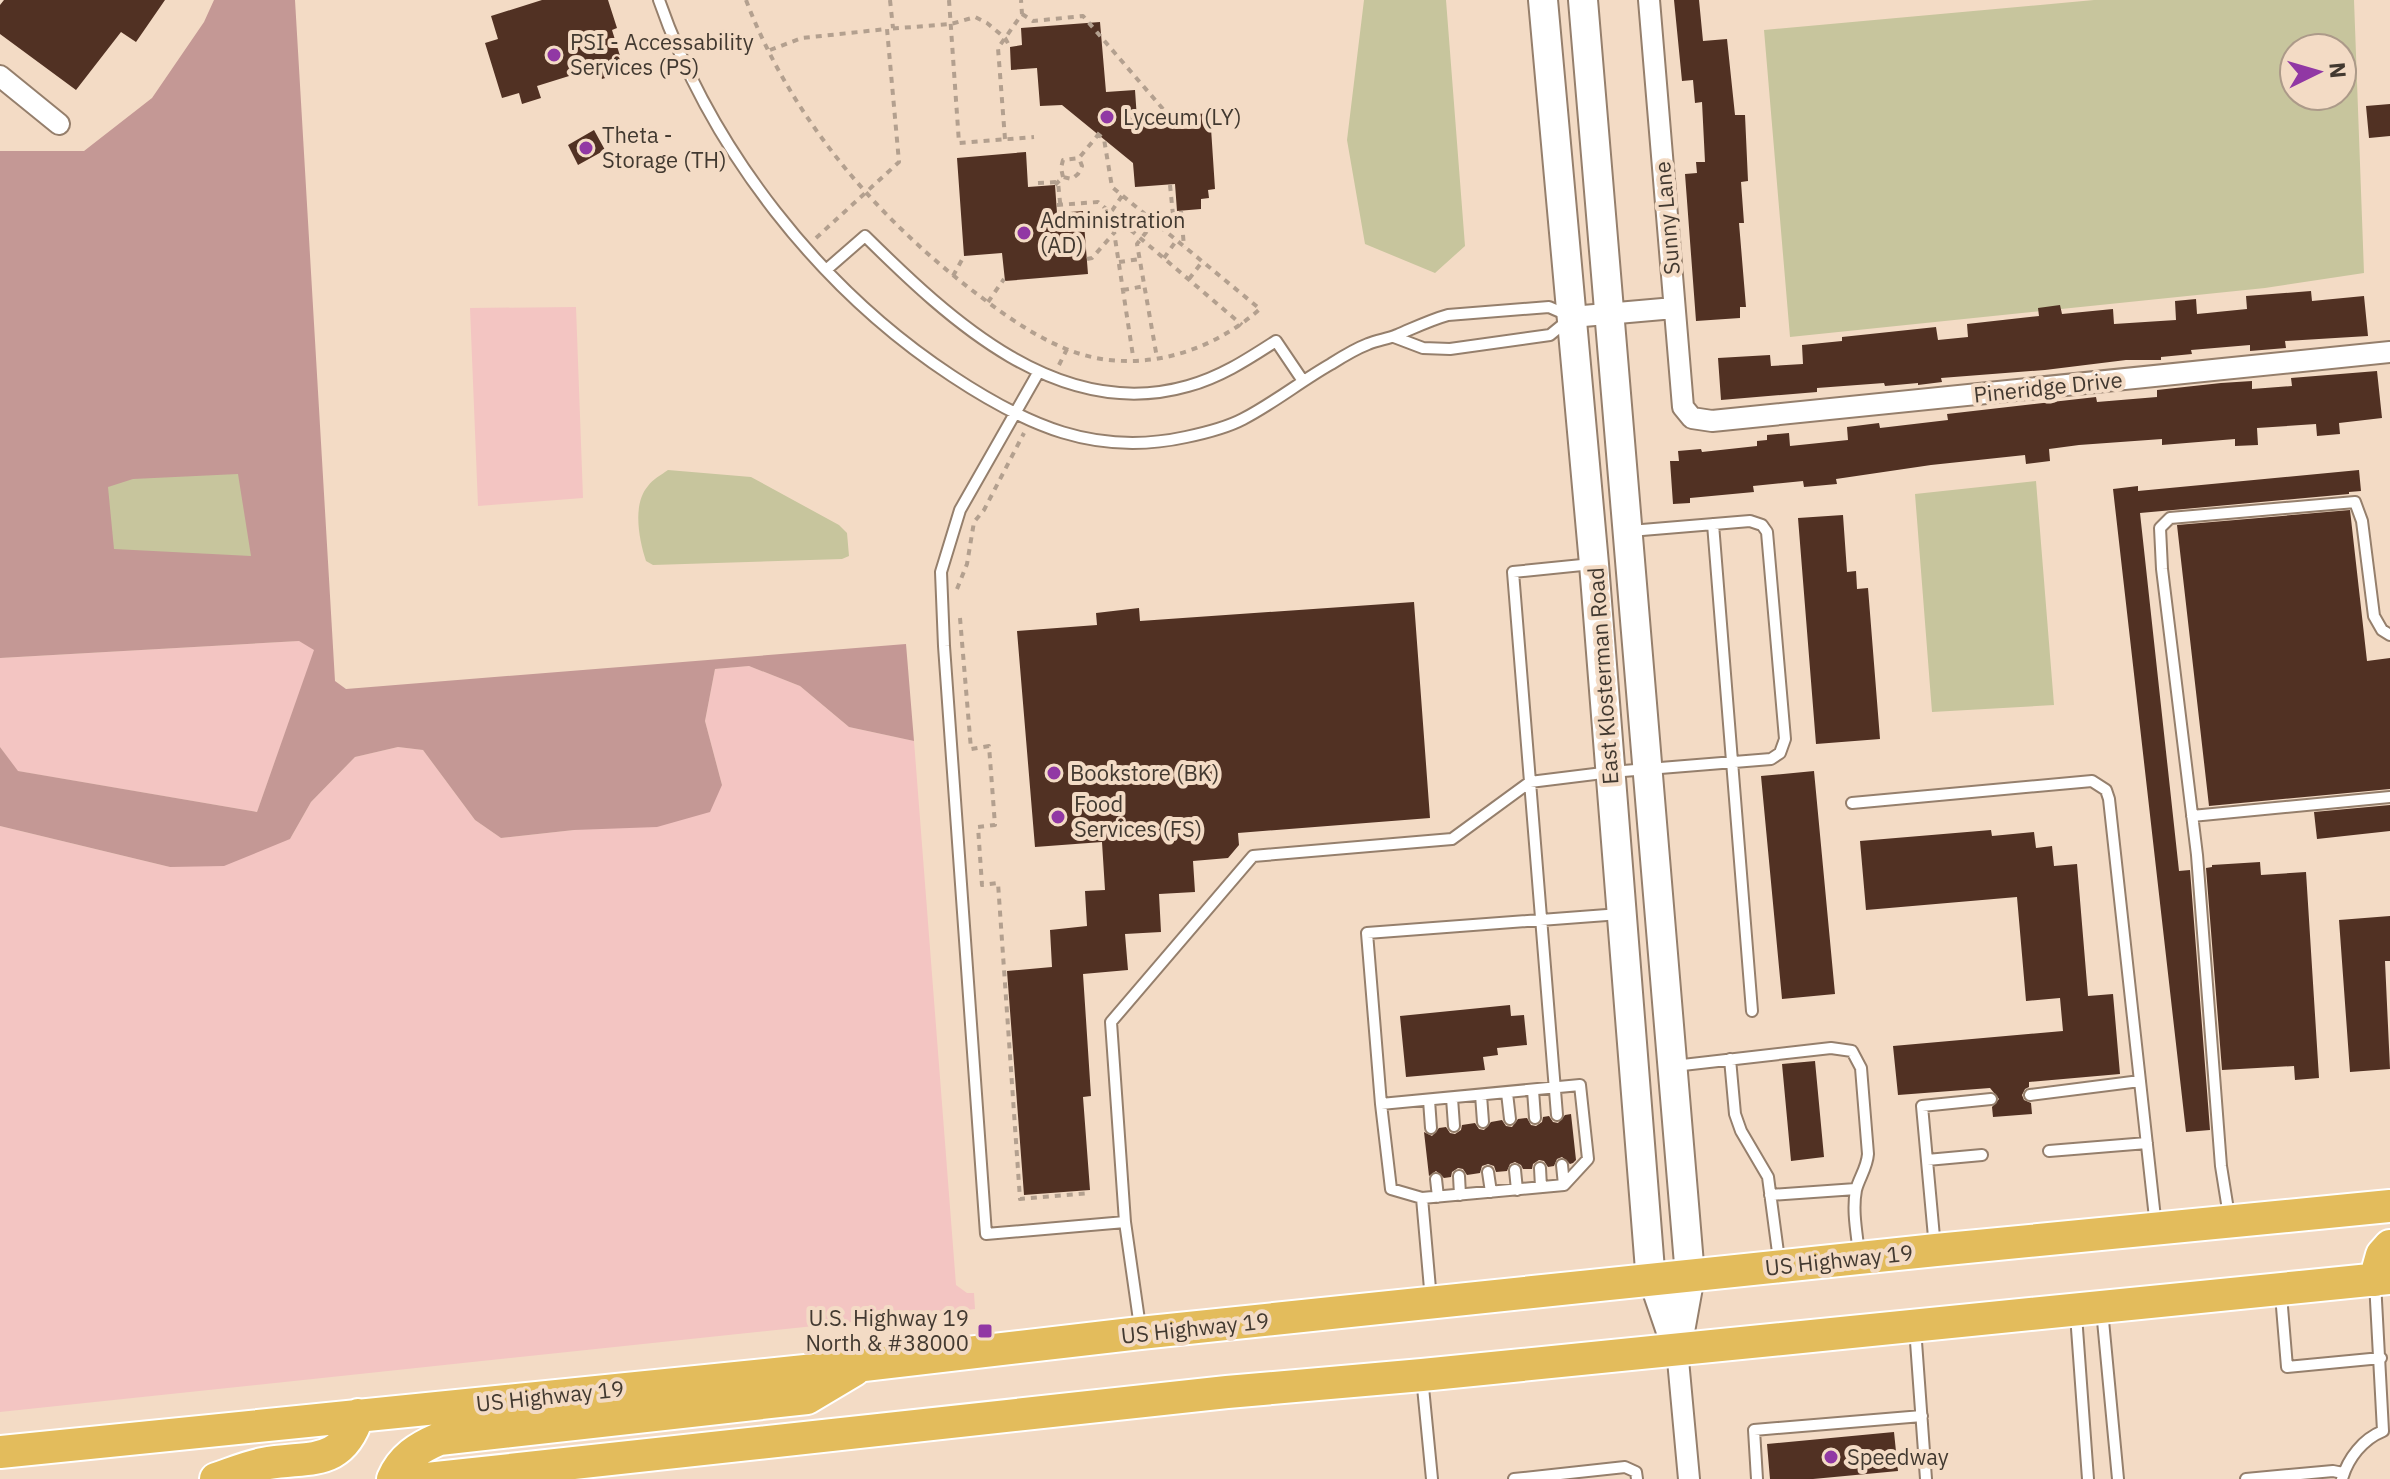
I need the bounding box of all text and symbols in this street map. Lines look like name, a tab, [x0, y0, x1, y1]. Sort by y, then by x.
place label: PSI - Accessability Services (PS)	[570, 27, 754, 81]
north arrow	[2278, 32, 2358, 112]
marker: PSI - Accessability Services (PS)	[545, 46, 563, 64]
text: N	[2323, 61, 2354, 79]
place label: Lyceum (LY)	[1123, 102, 1242, 131]
marker: Lyceum (LY)	[1098, 108, 1116, 126]
place label: Theta - Storage (TH)	[602, 120, 727, 174]
marker: Theta - Storage (TH)	[577, 139, 595, 157]
street label: Sunny Lane	[1647, 160, 1686, 276]
place label: Administration (AD)	[1040, 205, 1186, 259]
marker: Administration (AD)	[1015, 224, 1033, 242]
street label: Pineridge Drive	[1972, 364, 2124, 409]
street label: East Klosterman Road	[1580, 566, 1625, 786]
place label: Bookstore (BK)	[1070, 758, 1219, 787]
marker: Bookstore (BK)	[1045, 764, 1063, 782]
place label: Food Services (FS)	[1074, 789, 1202, 843]
marker: Food Services (FS)	[1049, 808, 1067, 826]
street label: US Highway 19	[1763, 1237, 1914, 1282]
place label: U.S. Highway 19 North & #38000	[805, 1303, 969, 1357]
street label: US Highway 19	[1119, 1305, 1270, 1350]
marker: U.S. Highway 19 North & #38000	[976, 1322, 994, 1340]
street label: US Highway 19	[474, 1373, 625, 1418]
place label: Speedway	[1847, 1442, 1949, 1471]
marker: Speedway	[1822, 1448, 1840, 1466]

